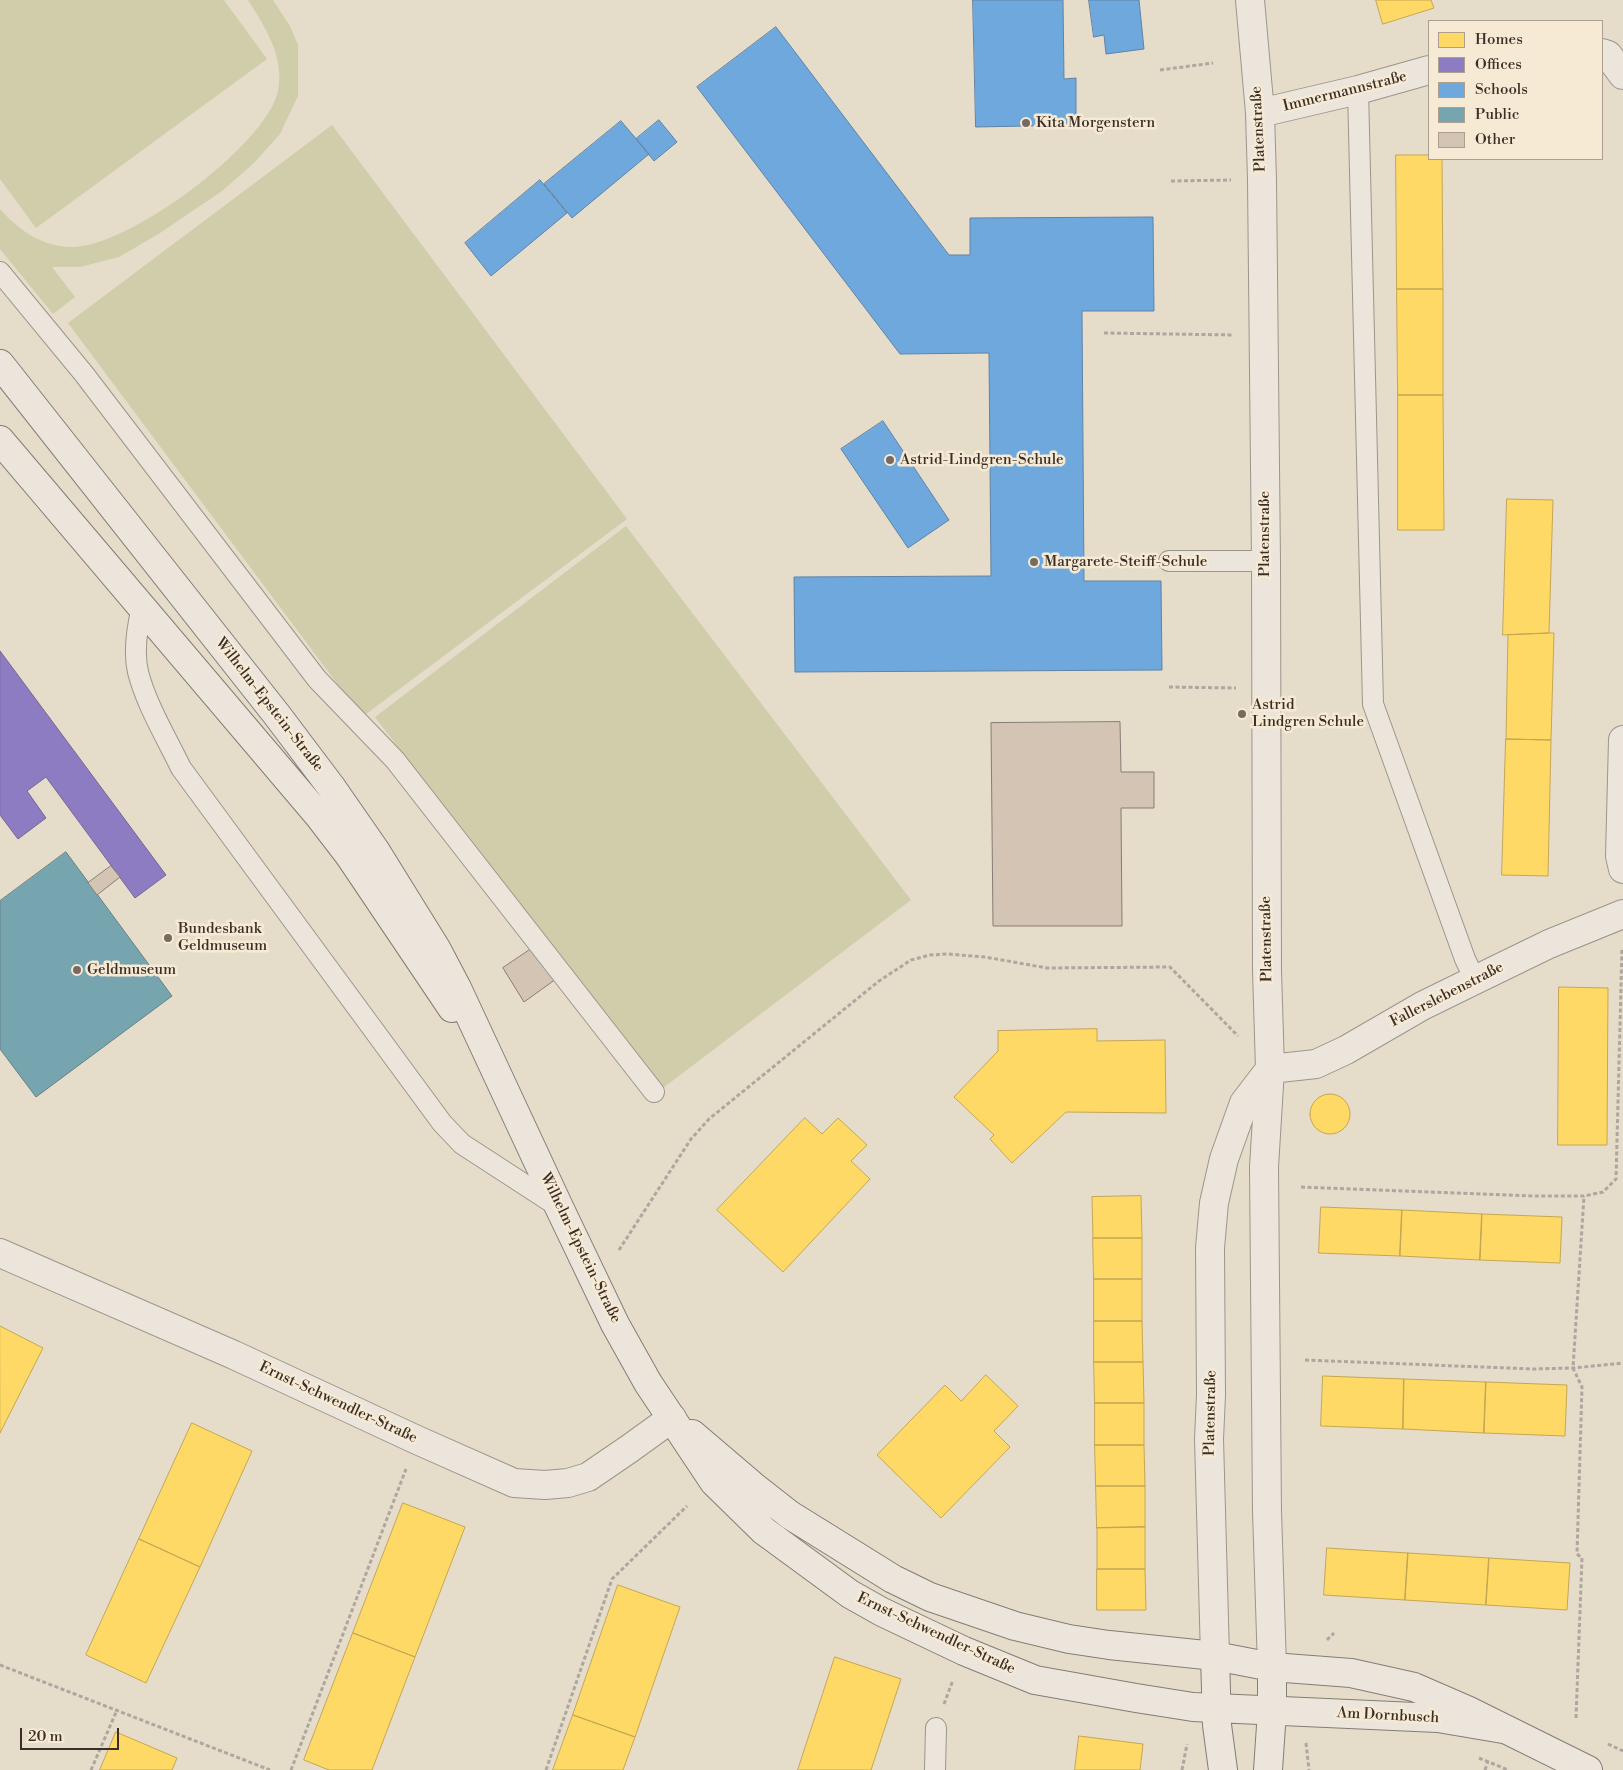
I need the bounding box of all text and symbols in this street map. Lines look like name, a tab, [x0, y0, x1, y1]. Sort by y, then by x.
legend	[1428, 20, 1603, 160]
text: Homes	[1475, 30, 1523, 49]
text: Offices	[1475, 55, 1522, 74]
street label: Immermannstraße	[1281, 68, 1409, 116]
text: Schools	[1475, 80, 1528, 99]
street label: Platenstraße	[1248, 86, 1270, 172]
text: Public	[1475, 105, 1519, 124]
place label: Kita Morgenstern	[1036, 114, 1155, 132]
marker: Kita Morgenstern	[1020, 117, 1032, 129]
text: Other	[1475, 130, 1515, 149]
place label: Astrid-Lindgren-Schule	[900, 451, 1064, 469]
marker: Astrid-Lindgren-Schule	[884, 454, 896, 466]
street label: Platenstraße	[1256, 491, 1274, 577]
place label: Margarete-Steiff-Schule	[1044, 553, 1207, 571]
marker: Margarete-Steiff-Schule	[1028, 556, 1040, 568]
street label: Wilhelm-Epstein-Straße	[211, 634, 327, 776]
place label: Astrid Lindgren Schule	[1252, 696, 1364, 731]
marker: Astrid Lindgren Schule	[1236, 708, 1248, 720]
street label: Platenstraße	[1257, 896, 1277, 982]
place label: Bundesbank Geldmuseum	[178, 920, 267, 955]
marker: Bundesbank Geldmuseum	[162, 932, 174, 944]
street label: Fallerslebenstraße	[1387, 959, 1507, 1031]
place label: Geldmuseum	[87, 961, 176, 979]
marker: Geldmuseum	[71, 964, 83, 976]
street label: Wilhelm-Epstein-Straße	[536, 1170, 624, 1326]
street label: Ernst-Schwendler-Straße	[256, 1358, 420, 1448]
street label: Platenstraße	[1201, 1370, 1221, 1456]
street label: Ernst-Schwendler-Straße	[854, 1589, 1018, 1679]
street label: Am Dornbusch	[1336, 1704, 1440, 1728]
scale bar	[22, 1718, 121, 1750]
text: 20 m	[28, 1727, 63, 1746]

